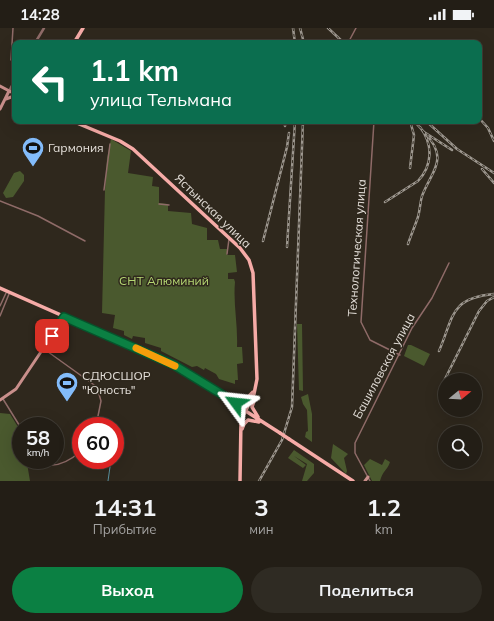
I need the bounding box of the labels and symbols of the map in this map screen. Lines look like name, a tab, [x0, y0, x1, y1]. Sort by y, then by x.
sports icon: Гармония	[20, 135, 46, 168]
place label: Гармония	[48, 140, 104, 155]
street label: Ястынская улица	[172, 170, 255, 251]
street label: Технологическая улица	[344, 179, 369, 317]
park label: СНТ Алюминий	[119, 273, 209, 288]
street label: Башиловская улица	[349, 310, 418, 421]
pin	[35, 319, 69, 353]
place label: СДЮСШОР "Юность"	[82, 368, 151, 397]
sports icon: СДЮСШОР "Юность"	[54, 370, 80, 403]
north arrow	[438, 373, 482, 417]
position arrow	[215, 382, 257, 424]
speed limit sign: 60	[72, 417, 124, 469]

